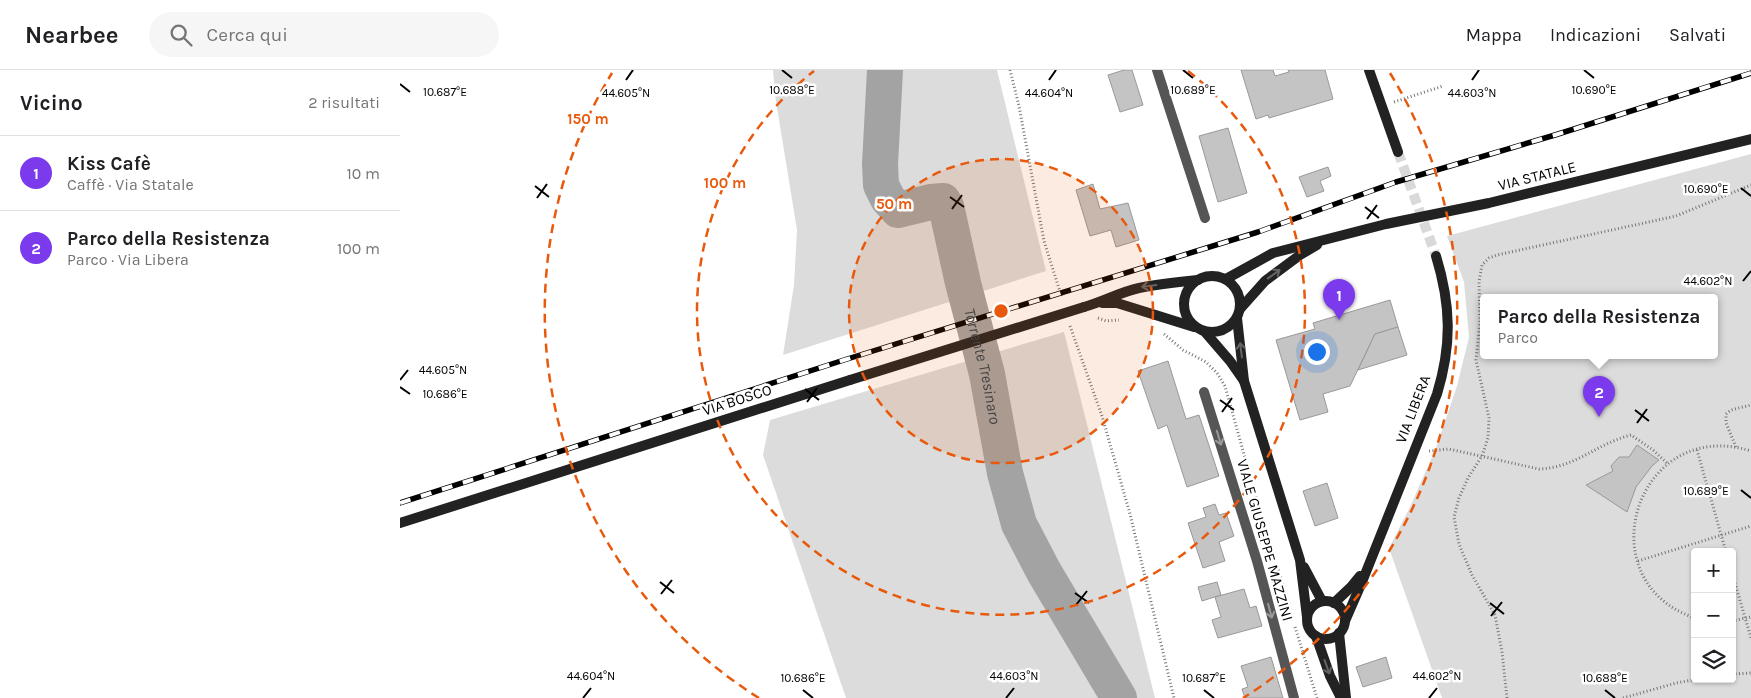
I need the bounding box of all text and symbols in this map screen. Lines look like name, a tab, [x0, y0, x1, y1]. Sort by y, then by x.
search box	[149, 12, 499, 57]
text: Nearbee	[25, 21, 119, 49]
icon: search	[167, 21, 195, 49]
text: Cerca qui	[207, 24, 288, 46]
text: Mappa	[1466, 24, 1522, 46]
text: Indicazioni	[1550, 24, 1641, 46]
text: Salvati	[1669, 24, 1726, 46]
text: 10.688°E	[769, 83, 815, 97]
text: 10.689°E	[1170, 83, 1216, 97]
text: 10.690°E	[1571, 83, 1617, 97]
text: 10.687°E	[423, 85, 467, 99]
text: 44.605°N	[602, 86, 650, 100]
text: 44.604°N	[1025, 86, 1073, 100]
text: 44.603°N	[1448, 86, 1496, 100]
text: Vicino	[20, 91, 83, 115]
text: 2 risultati	[308, 93, 380, 112]
text: 150 m	[567, 110, 609, 128]
text: Kiss Cafè	[67, 153, 151, 175]
street label: VIA STATALE	[1496, 158, 1578, 194]
text: 1	[33, 164, 39, 183]
text: 10 m	[346, 164, 380, 183]
text: 100 m	[704, 174, 746, 192]
text: Caffè · Via Statale	[67, 175, 194, 194]
text: 10.690°E	[1683, 182, 1729, 196]
text: 50 m	[876, 195, 912, 213]
text: Parco della Resistenza	[67, 228, 270, 250]
text: 2	[31, 239, 41, 258]
text: 100 m	[337, 239, 380, 258]
text: Parco · Via Libera	[67, 250, 189, 269]
one-way arrow	[1267, 269, 1281, 279]
text: 44.602°N	[1684, 274, 1732, 288]
pin: 1	[1323, 279, 1355, 320]
one-way arrow	[1142, 282, 1158, 292]
popup	[1480, 294, 1718, 359]
centre of rings	[992, 302, 1010, 320]
water label: Torrente Tresinaro	[961, 306, 1005, 426]
text: Parco della Resistenza	[1498, 306, 1700, 328]
text: Parco	[1498, 328, 1538, 347]
your location	[1304, 339, 1330, 365]
one-way arrow	[1236, 342, 1246, 358]
text: 44.605°N	[419, 363, 467, 377]
street label: VIA LIBERA	[1392, 372, 1434, 446]
pin: 2	[1583, 376, 1615, 417]
street label: VIA BOSCO	[700, 380, 774, 420]
text: 10.686°E	[422, 387, 468, 401]
one-way arrow	[1215, 430, 1225, 446]
street label: VIALE GIUSEPPE MAZZINI	[1233, 457, 1297, 623]
text: 10.689°E	[1683, 484, 1729, 498]
map controls	[1691, 548, 1736, 683]
button: +	[1691, 548, 1736, 593]
button: −	[1691, 593, 1736, 638]
one-way arrow	[1266, 602, 1275, 618]
button: layers	[1691, 638, 1736, 683]
one-way arrow	[1323, 659, 1332, 674]
text: 44.604°N	[567, 669, 615, 683]
text: 44.603°N	[990, 669, 1038, 683]
text: 44.602°N	[1413, 669, 1461, 683]
text: 10.686°E	[780, 671, 826, 685]
text: 10.687°E	[1182, 671, 1226, 685]
text: 10.688°E	[1582, 671, 1628, 685]

